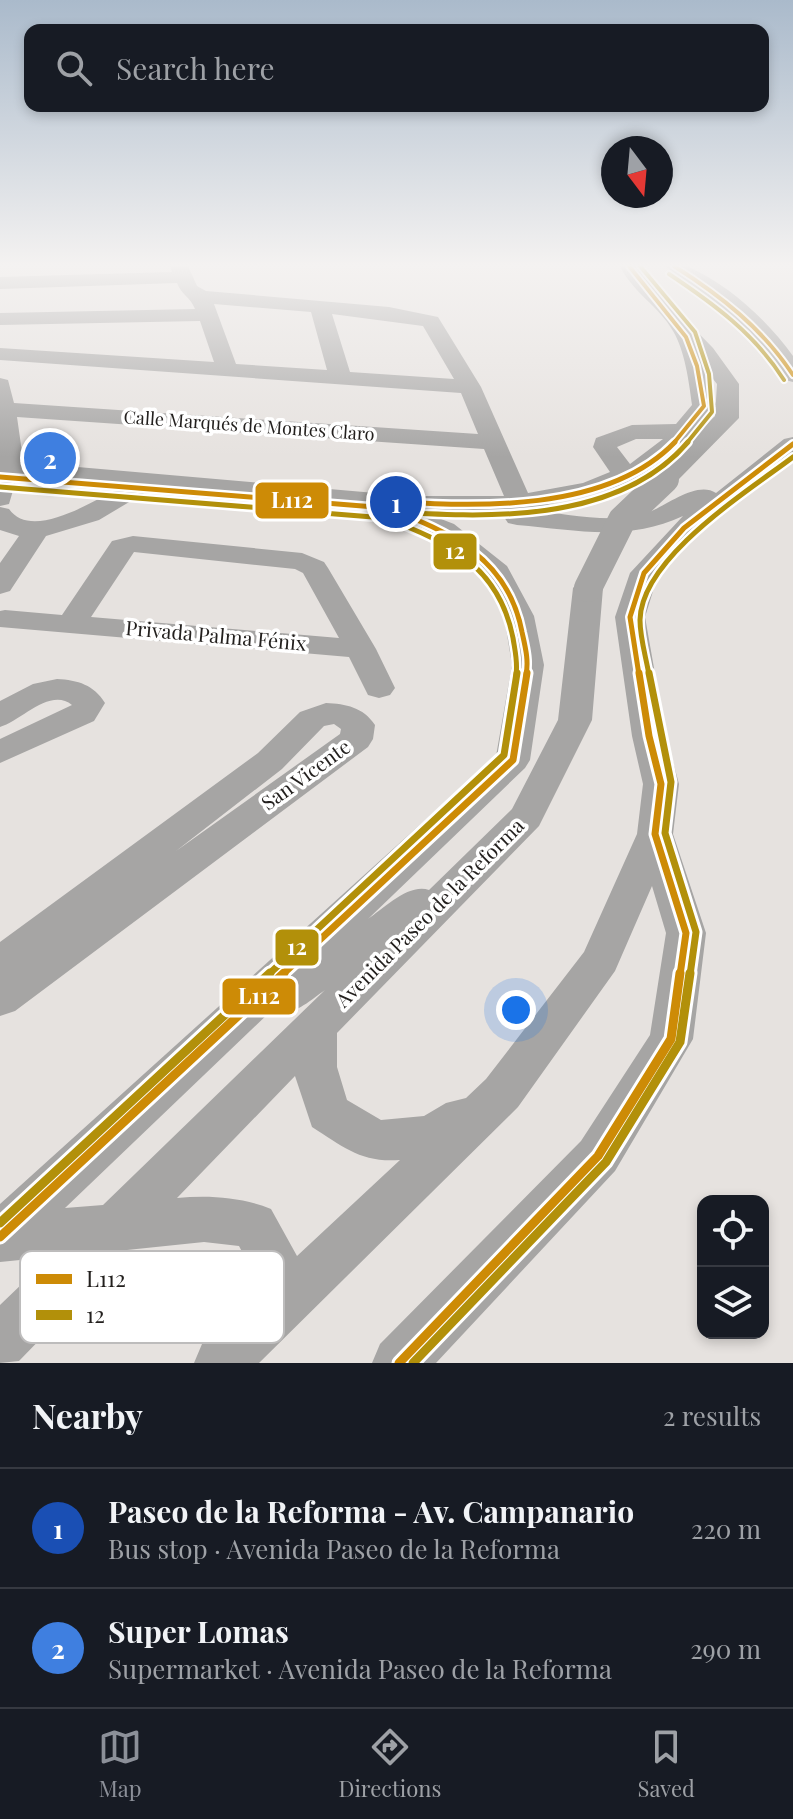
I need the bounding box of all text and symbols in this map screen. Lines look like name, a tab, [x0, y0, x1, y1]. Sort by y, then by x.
search box	[24, 24, 769, 112]
icon: search	[52, 46, 96, 90]
text: Search here	[116, 48, 275, 88]
north arrow	[601, 136, 673, 208]
street label: Calle Marqués de Montes Claro	[123, 404, 375, 446]
pin: 2	[24, 428, 76, 488]
pin: 1	[370, 472, 422, 532]
line badge: L112	[254, 481, 330, 520]
text: L112	[271, 484, 313, 514]
line badge: 12	[432, 532, 478, 571]
text: 12	[445, 535, 465, 565]
street label: Privada Palma Fénix	[125, 613, 308, 656]
street label: San Vicente	[255, 732, 355, 815]
street label: Avenida Paseo de la Reforma	[328, 812, 529, 1013]
line badge: 12	[274, 928, 320, 967]
text: 12	[287, 931, 307, 961]
line badge: L112	[221, 977, 297, 1016]
text: L112	[238, 980, 280, 1010]
your location	[496, 990, 536, 1030]
map controls	[697, 1195, 769, 1339]
button: locate	[697, 1195, 769, 1267]
legend	[20, 1251, 284, 1343]
text: L112	[86, 1263, 126, 1293]
button: layers	[697, 1267, 769, 1339]
text: 12	[86, 1299, 105, 1329]
text: Nearby	[32, 1392, 143, 1438]
text: 2 results	[663, 1398, 761, 1433]
text: Paseo de la Reforma - Av. Campanario	[108, 1491, 634, 1531]
text: 1	[53, 1511, 63, 1546]
text: 220 m	[691, 1511, 761, 1546]
text: Bus stop · Avenida Paseo de la Reforma	[108, 1531, 560, 1566]
text: Super Lomas	[108, 1611, 289, 1651]
text: 2	[51, 1631, 65, 1666]
text: 290 m	[690, 1631, 761, 1666]
text: Supermarket · Avenida Paseo de la Reforma	[108, 1651, 612, 1686]
tab: Map	[98, 1725, 142, 1803]
tab: Directions	[338, 1725, 441, 1803]
tab: Saved	[638, 1725, 695, 1803]

